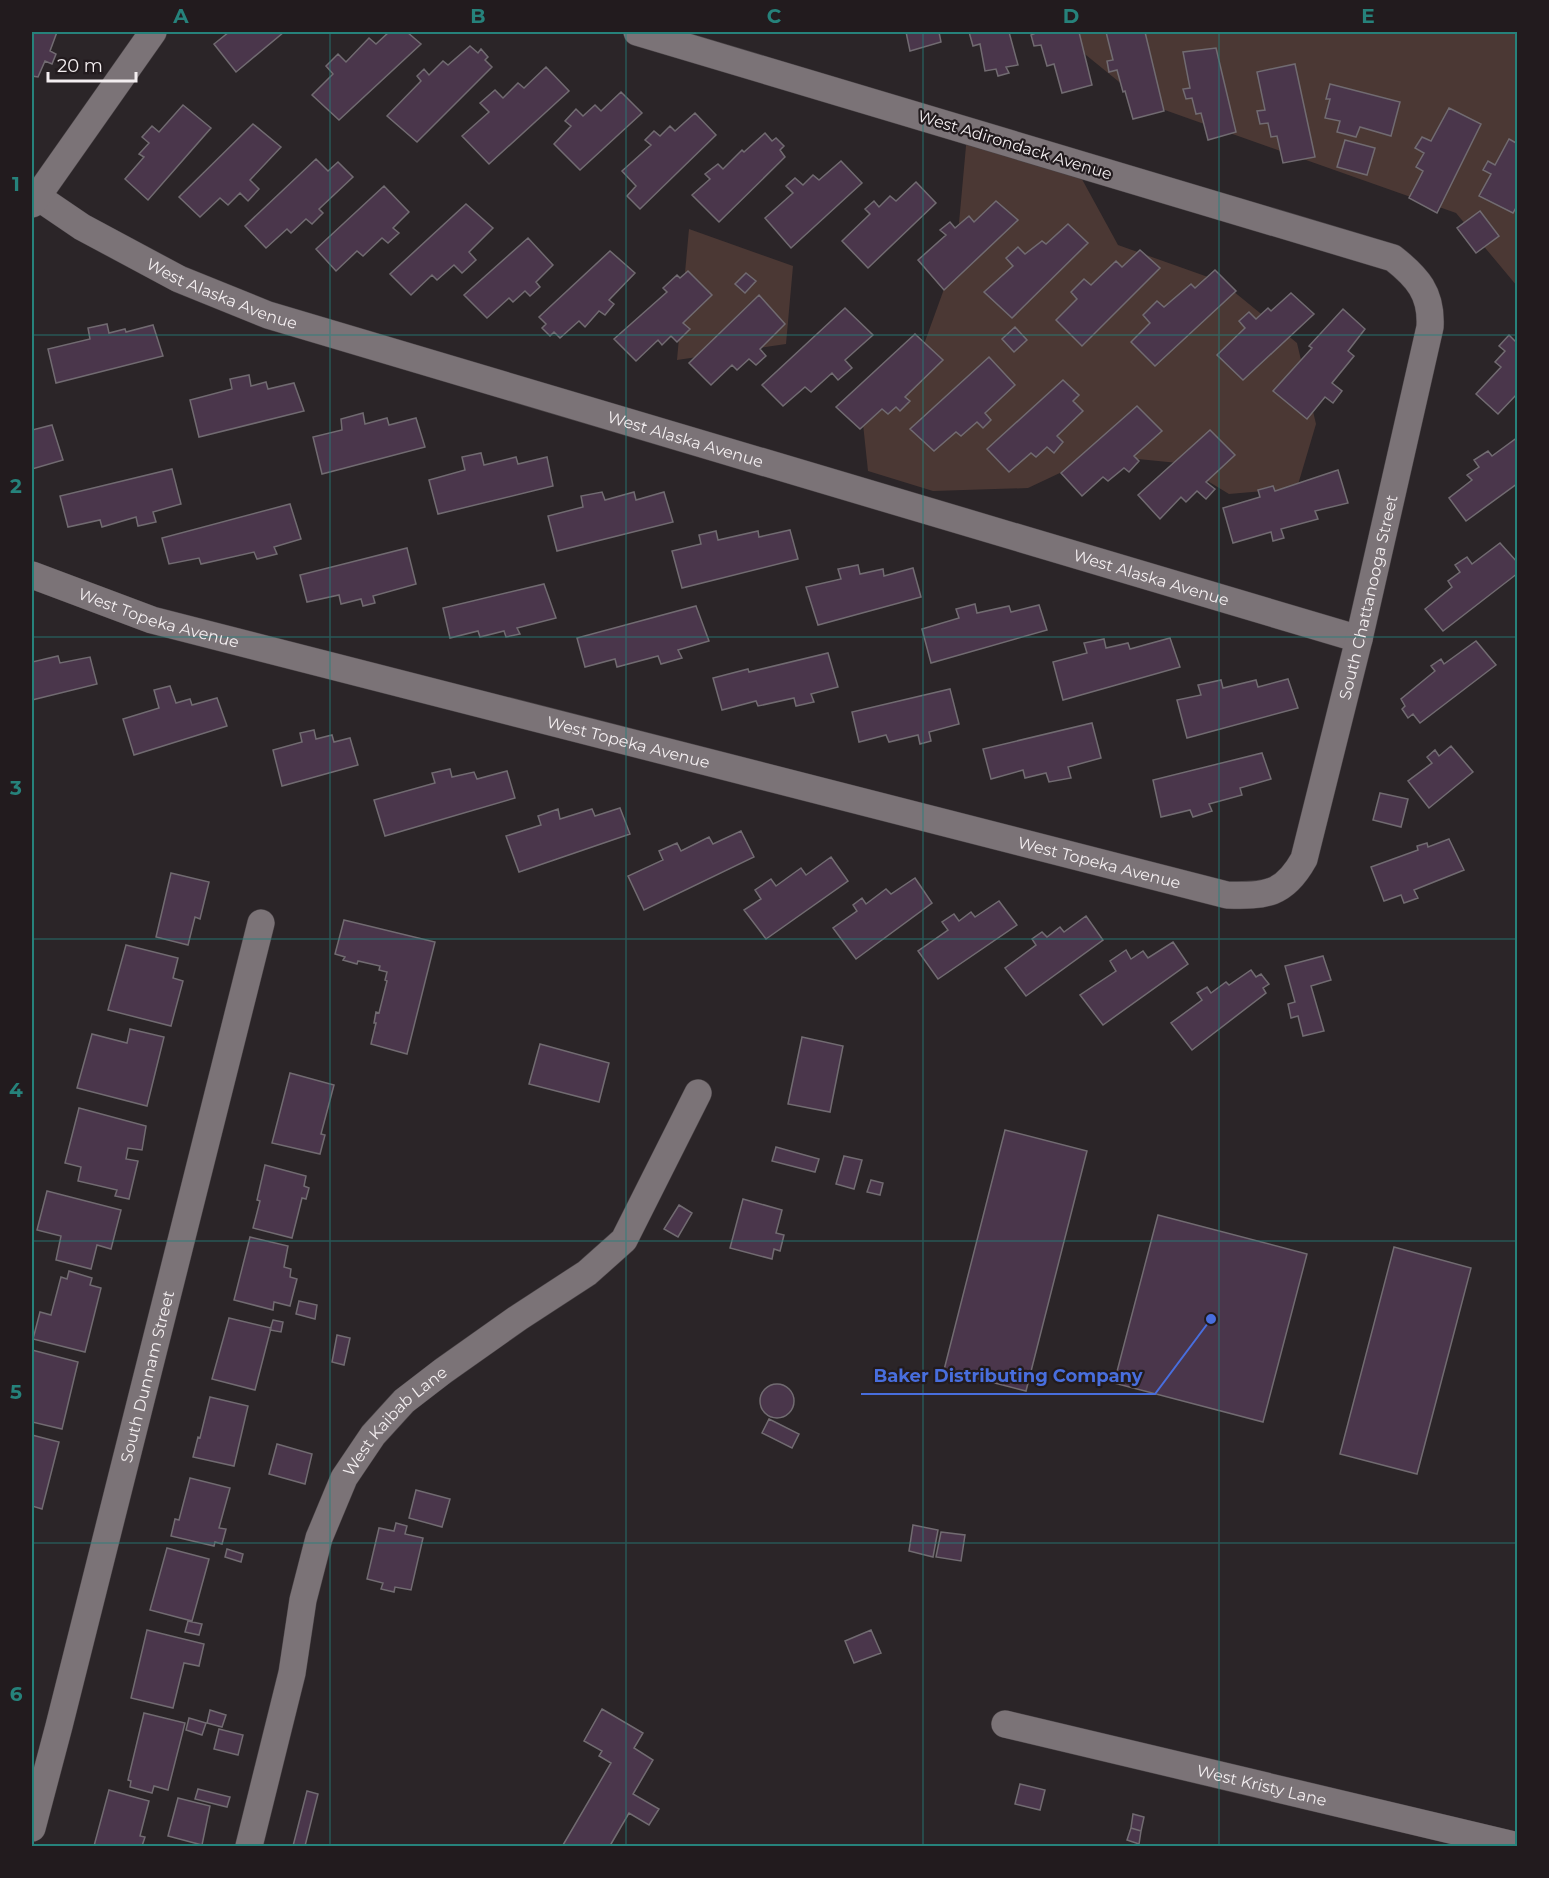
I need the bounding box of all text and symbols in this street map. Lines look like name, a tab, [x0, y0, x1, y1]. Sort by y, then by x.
text: A	[172, 4, 189, 28]
text: B	[470, 4, 486, 28]
text: C	[767, 4, 782, 28]
text: D	[1063, 4, 1079, 28]
text: E	[1361, 4, 1375, 28]
scale bar	[48, 45, 136, 83]
text: 20 m	[57, 55, 103, 77]
street label: West Adirondack Avenue	[916, 106, 1114, 184]
text: 1	[12, 172, 20, 196]
street label: West Alaska Avenue	[143, 254, 300, 333]
street label: West Alaska Avenue	[605, 407, 766, 471]
text: 2	[10, 474, 22, 498]
street label: South Chattanooga Street	[1335, 492, 1401, 702]
street label: West Alaska Avenue	[1071, 545, 1232, 609]
street label: West Topeka Avenue	[76, 584, 241, 651]
street label: West Topeka Avenue	[545, 712, 712, 772]
text: 3	[9, 776, 22, 800]
street label: West Topeka Avenue	[1016, 832, 1183, 892]
text: 4	[9, 1078, 23, 1102]
street label: South Dunnam Street	[116, 1288, 178, 1464]
callout: Baker Distributing Company	[861, 1358, 1155, 1394]
street label: West Kaibab Lane	[339, 1362, 451, 1480]
text: Baker Distributing Company	[873, 1365, 1143, 1387]
text: 5	[10, 1380, 22, 1404]
text: 6	[10, 1682, 23, 1706]
street label: West Kristy Lane	[1195, 1760, 1329, 1810]

